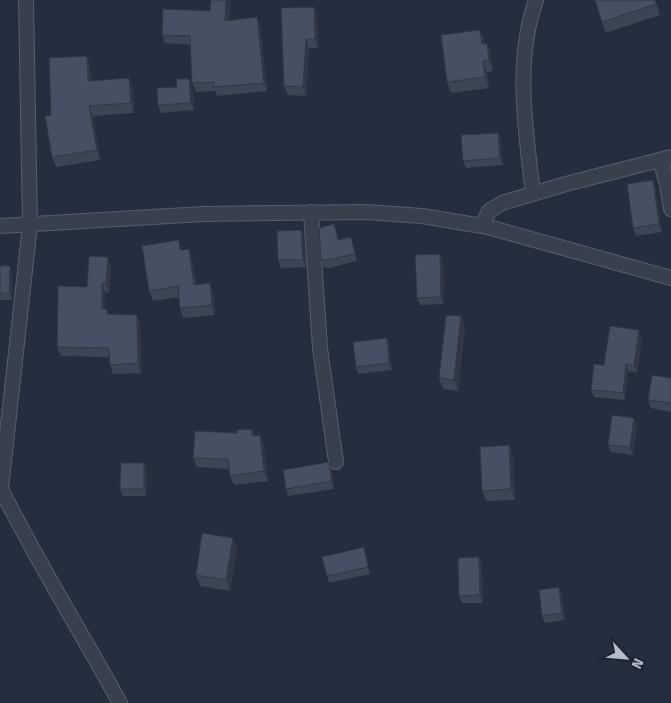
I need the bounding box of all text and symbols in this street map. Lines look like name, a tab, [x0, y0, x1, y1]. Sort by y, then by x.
north arrow	[601, 633, 651, 683]
text: N	[628, 656, 647, 671]

